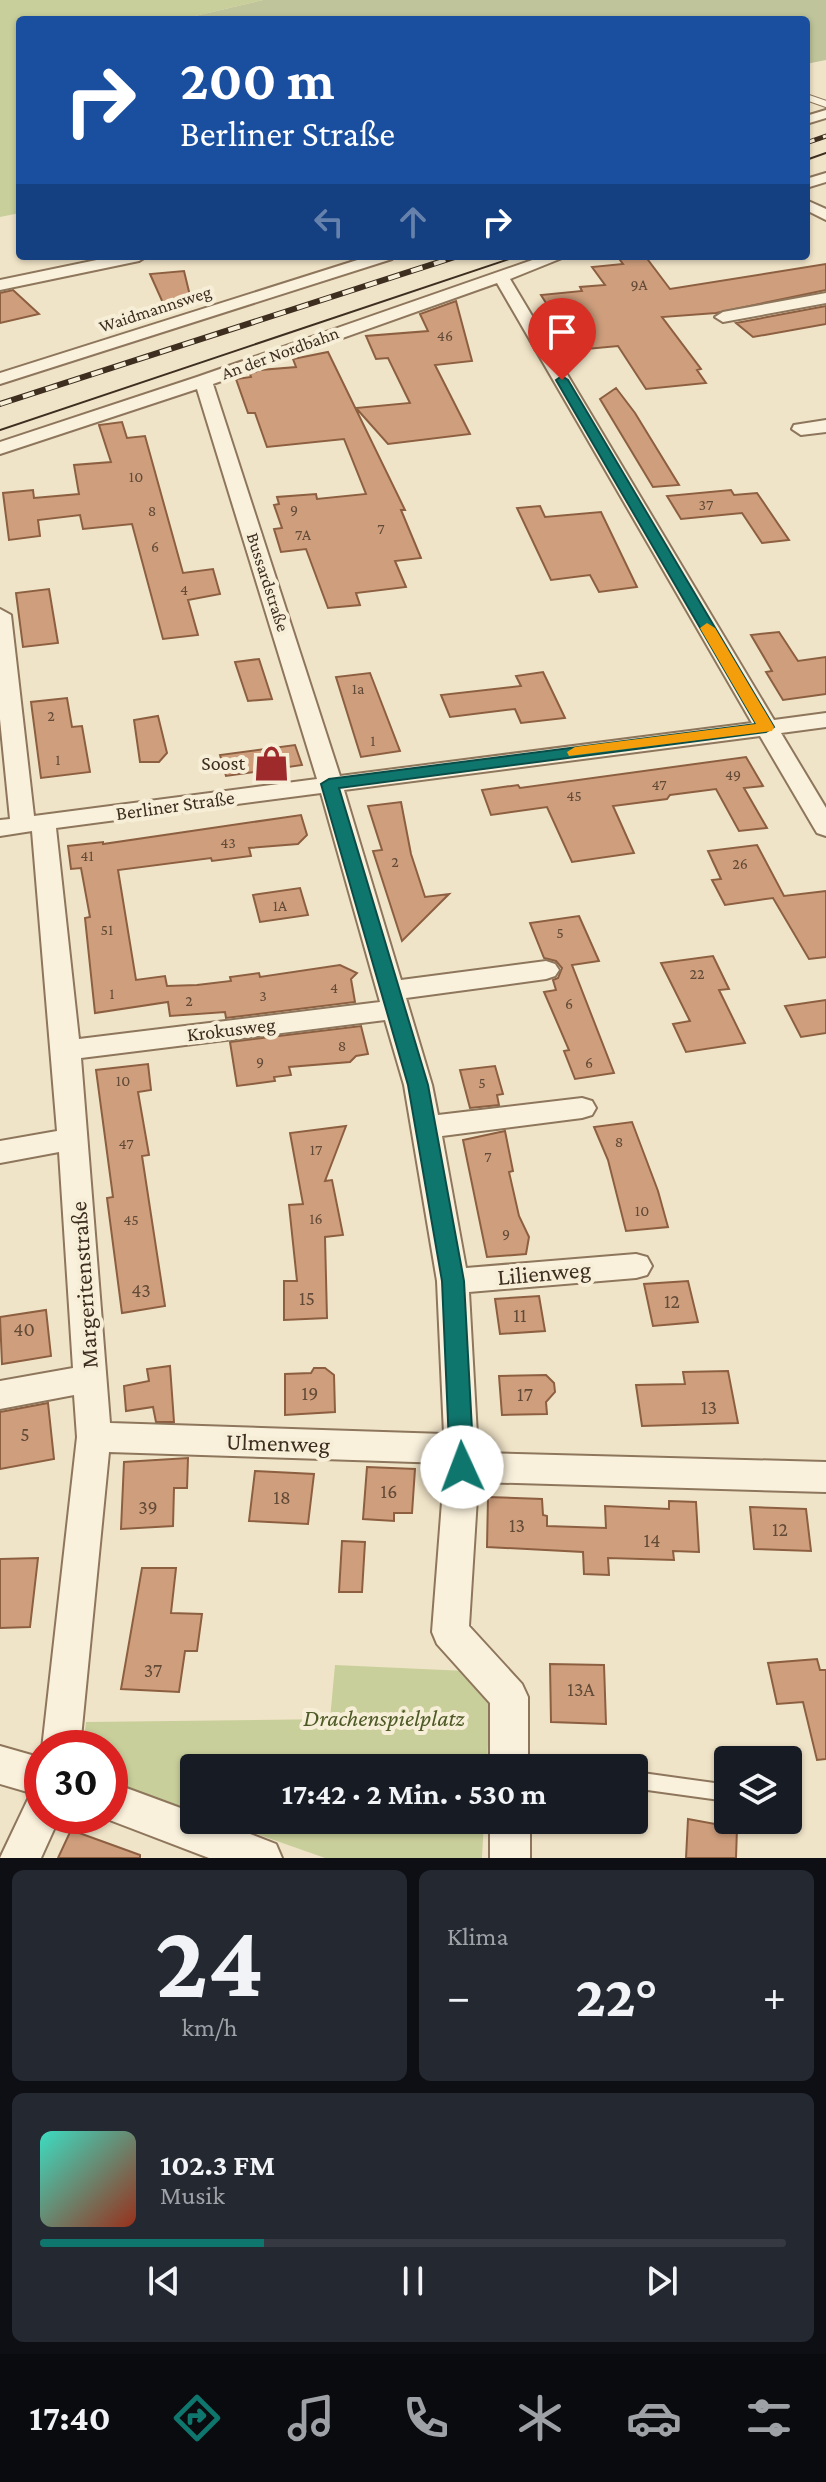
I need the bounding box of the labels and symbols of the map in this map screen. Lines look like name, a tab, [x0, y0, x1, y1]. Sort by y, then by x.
house number: 9A	[630, 276, 648, 293]
street label: Waidmannsweg	[96, 281, 214, 337]
pin	[528, 298, 596, 380]
street label: An der Nordbahn	[219, 322, 342, 384]
house number: 46	[437, 327, 453, 344]
house number: 10	[129, 468, 143, 485]
house number: 37	[699, 496, 714, 513]
house number: 9	[290, 501, 298, 518]
house number: 8	[148, 502, 156, 519]
house number: 7	[377, 520, 385, 537]
house number: 7A	[295, 526, 312, 543]
street label: Bussardstraße	[243, 530, 293, 634]
house number: 6	[151, 538, 159, 555]
house number: 4	[180, 581, 188, 598]
house number: 1a	[352, 680, 365, 697]
house number: 2	[47, 707, 55, 724]
house number: 1	[370, 732, 376, 749]
shop icon: Soost	[252, 744, 290, 782]
house number: 1	[55, 751, 61, 768]
place label: Soost	[201, 752, 245, 774]
house number: 49	[725, 766, 741, 783]
house number: 47	[651, 776, 667, 793]
street label: Berliner Straße	[114, 786, 236, 824]
house number: 45	[566, 787, 582, 804]
house number: 43	[220, 834, 236, 851]
house number: 41	[80, 847, 94, 864]
house number: 2	[391, 853, 399, 870]
house number: 26	[732, 855, 748, 872]
house number: 1A	[273, 897, 288, 914]
house number: 51	[101, 921, 113, 938]
house number: 5	[556, 924, 564, 941]
house number: 22	[689, 965, 705, 982]
house number: 4	[330, 979, 338, 996]
house number: 1	[109, 985, 115, 1002]
house number: 3	[259, 987, 267, 1004]
house number: 2	[185, 992, 193, 1009]
house number: 6	[565, 995, 573, 1012]
street label: Krokusweg	[186, 1013, 277, 1046]
house number: 8	[338, 1037, 346, 1054]
house number: 9	[256, 1053, 264, 1070]
house number: 6	[585, 1054, 593, 1071]
house number: 10	[116, 1072, 130, 1089]
house number: 5	[478, 1074, 486, 1091]
house number: 8	[615, 1133, 623, 1150]
house number: 47	[118, 1135, 134, 1152]
house number: 17	[310, 1141, 323, 1158]
house number: 7	[484, 1148, 492, 1165]
street label: Margeritenstraße	[64, 1200, 103, 1370]
house number: 10	[635, 1202, 649, 1219]
house number: 16	[309, 1210, 323, 1227]
house number: 45	[123, 1211, 139, 1228]
house number: 9	[502, 1225, 510, 1242]
street label: Lilienweg	[496, 1255, 592, 1290]
house number: 43	[131, 1279, 151, 1301]
house number: 15	[299, 1287, 315, 1309]
house number: 12	[664, 1290, 680, 1312]
house number: 11	[513, 1304, 527, 1326]
house number: 40	[13, 1318, 35, 1340]
house number: 19	[302, 1382, 318, 1404]
house number: 17	[517, 1383, 533, 1405]
house number: 13	[701, 1396, 717, 1418]
house number: 5	[20, 1423, 30, 1445]
position arrow	[420, 1425, 504, 1509]
street label: Ulmenweg	[226, 1427, 331, 1458]
house number: 16	[381, 1480, 397, 1502]
house number: 18	[273, 1486, 291, 1508]
house number: 39	[138, 1496, 158, 1518]
house number: 13	[509, 1514, 525, 1536]
house number: 12	[772, 1518, 788, 1540]
house number: 14	[644, 1529, 660, 1551]
house number: 37	[144, 1659, 162, 1681]
house number: 13A	[567, 1678, 595, 1700]
park label: Drachenspielplatz	[303, 1704, 466, 1731]
speed limit sign: 30	[24, 1730, 128, 1834]

